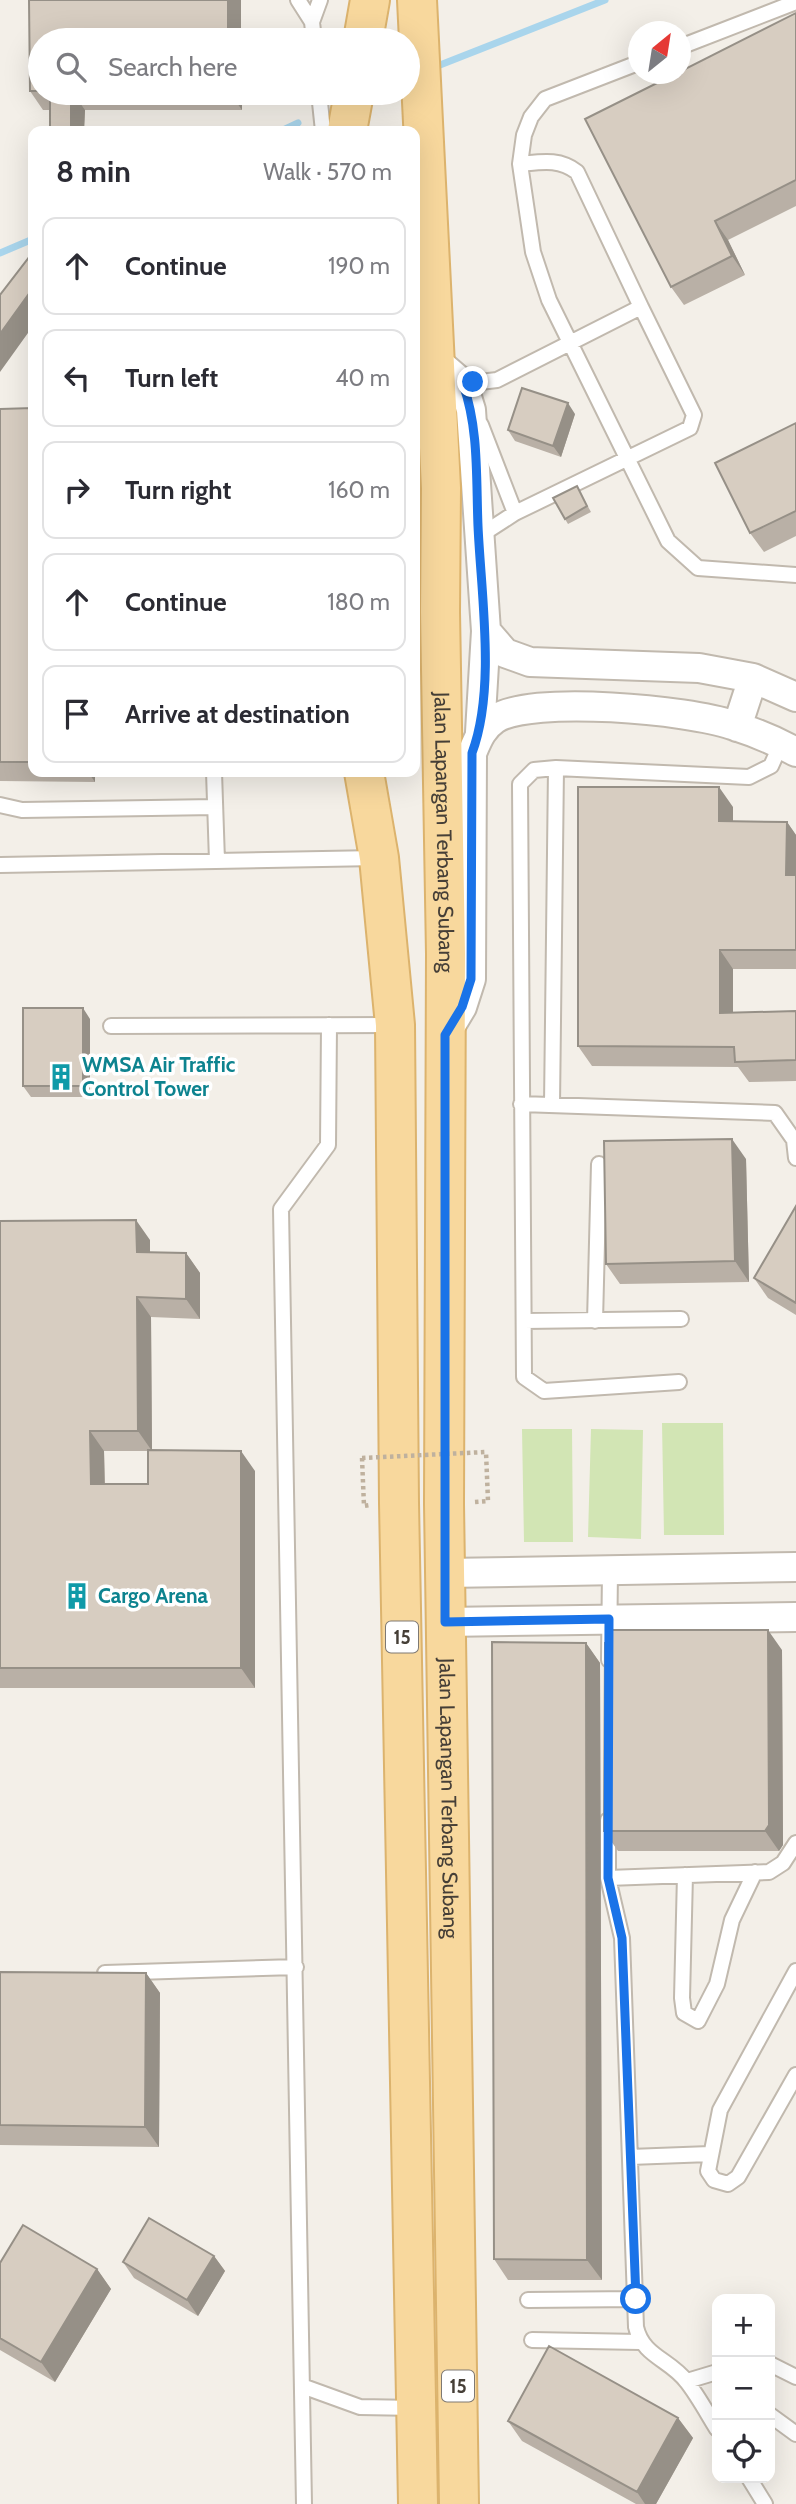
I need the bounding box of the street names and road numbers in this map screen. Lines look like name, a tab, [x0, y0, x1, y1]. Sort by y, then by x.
street label: Jalan Lapangan Terbang Subang	[429, 691, 459, 973]
road number: 15	[386, 1622, 418, 1652]
street label: Jalan Lapangan Terbang Subang	[434, 1657, 464, 1939]
road number: 15	[442, 2370, 474, 2402]

